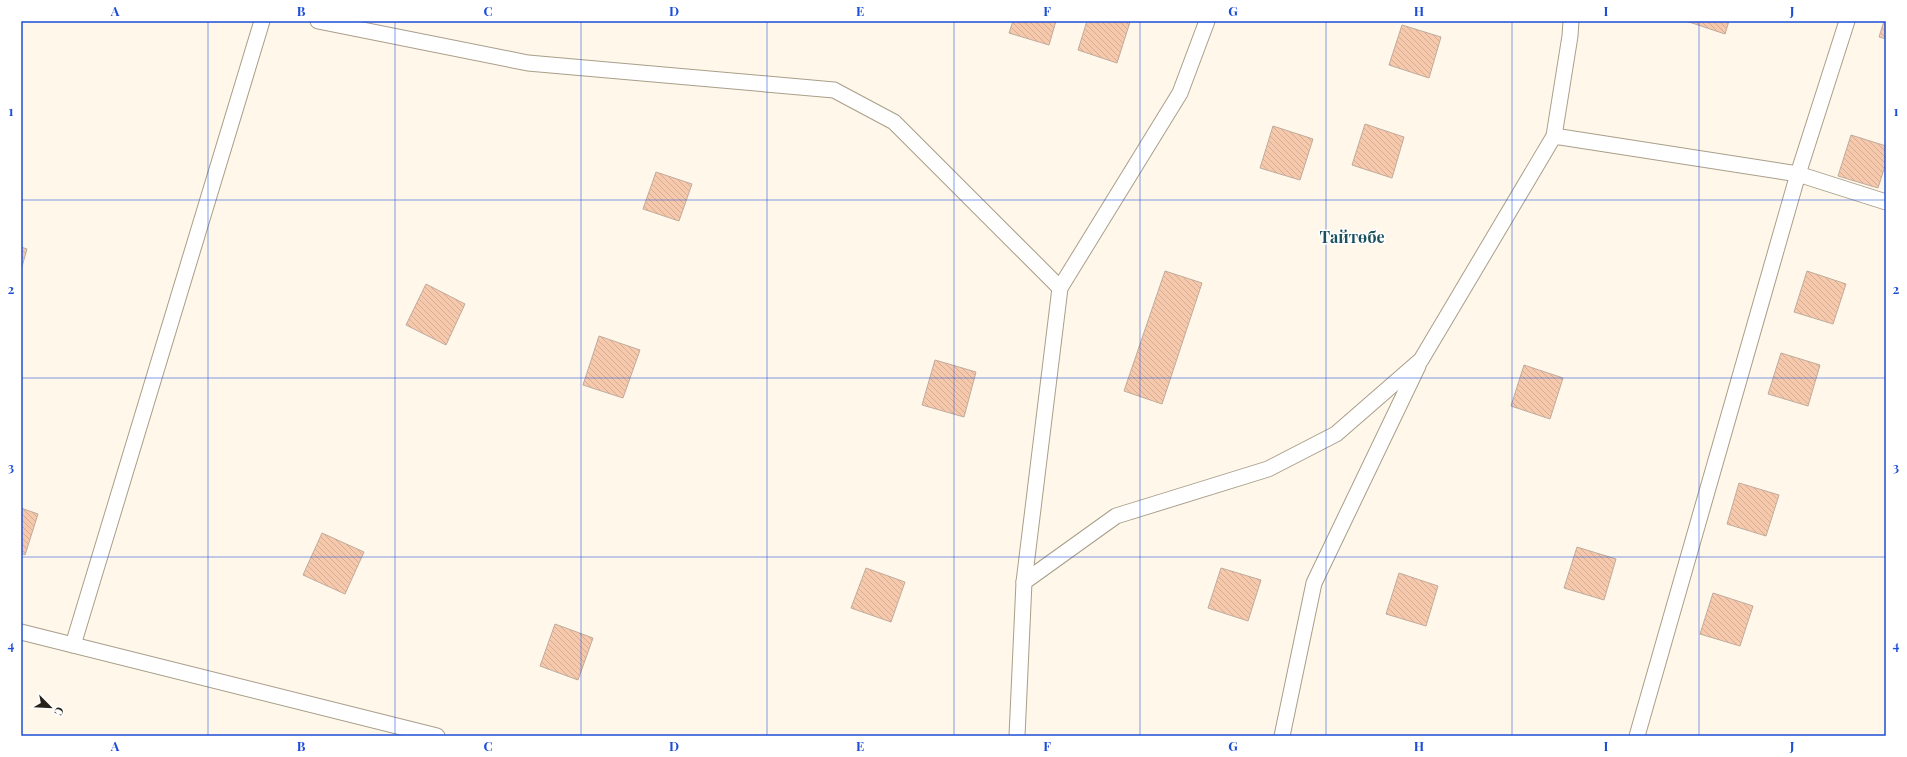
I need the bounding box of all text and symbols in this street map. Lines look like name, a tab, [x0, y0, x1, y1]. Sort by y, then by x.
text: A	[110, 2, 120, 19]
text: B	[297, 2, 306, 19]
text: C	[483, 2, 493, 19]
text: D	[669, 2, 679, 19]
text: E	[856, 2, 864, 19]
text: F	[1043, 2, 1051, 19]
text: G	[1228, 2, 1238, 19]
text: H	[1414, 2, 1424, 19]
text: I	[1604, 2, 1609, 19]
text: J	[1789, 2, 1795, 19]
text: 1	[9, 102, 14, 119]
text: 1	[1894, 102, 1899, 119]
district label: Тайтөбе	[1320, 226, 1384, 247]
text: 2	[8, 280, 15, 297]
text: 2	[1893, 280, 1900, 297]
text: 3	[8, 458, 14, 475]
text: 3	[1893, 458, 1899, 475]
text: 4	[8, 636, 15, 653]
text: 4	[1893, 636, 1900, 653]
north arrow	[30, 687, 70, 727]
text: С	[51, 705, 68, 718]
text: A	[110, 737, 120, 754]
text: B	[297, 737, 306, 754]
text: C	[483, 737, 493, 754]
text: D	[669, 737, 679, 754]
text: E	[856, 737, 864, 754]
text: F	[1043, 737, 1051, 754]
text: G	[1228, 737, 1238, 754]
text: H	[1414, 737, 1424, 754]
text: I	[1604, 737, 1609, 754]
text: J	[1789, 737, 1795, 754]

